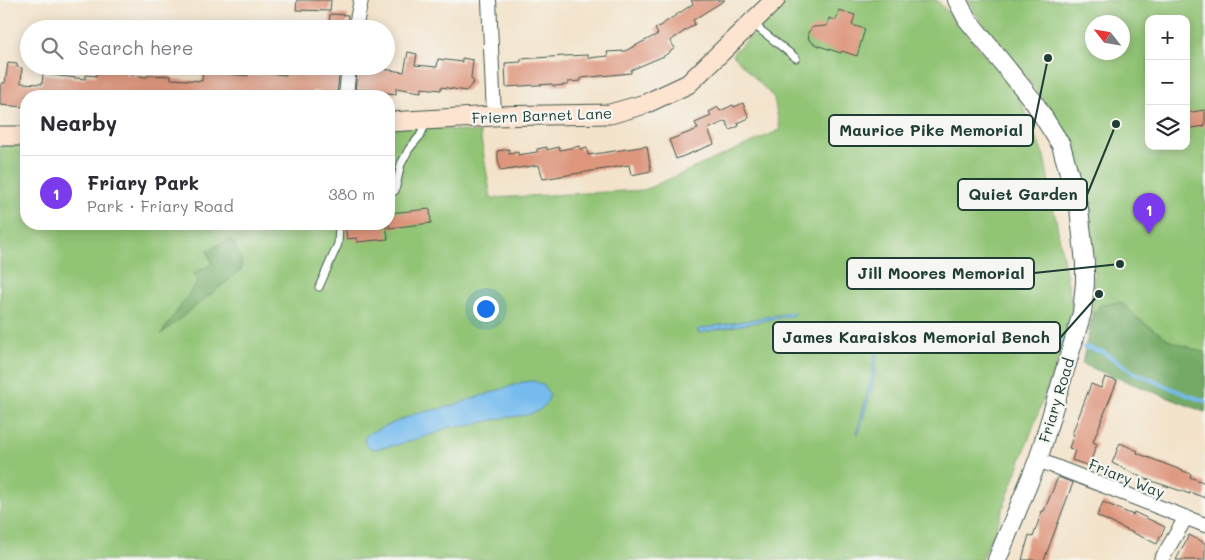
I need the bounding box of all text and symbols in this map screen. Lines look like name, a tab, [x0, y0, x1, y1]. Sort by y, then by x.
north arrow	[1085, 15, 1130, 60]
map controls	[1145, 15, 1190, 150]
button: +	[1145, 15, 1190, 60]
search box	[20, 20, 395, 75]
icon: search	[38, 34, 66, 62]
text: Search here	[78, 35, 194, 60]
button: −	[1145, 60, 1190, 105]
street label: Friern Barnet Lane	[471, 103, 613, 127]
button: layers	[1145, 105, 1190, 150]
text: Nearby	[40, 109, 117, 136]
callout: Maurice Pike Memorial	[829, 115, 1033, 146]
text: Maurice Pike Memorial	[839, 119, 1023, 140]
text: Friary Park	[87, 170, 199, 195]
callout: Quiet Garden	[958, 179, 1087, 210]
text: 1	[52, 183, 60, 204]
text: 380 m	[328, 183, 375, 204]
text: Quiet Garden	[968, 183, 1078, 204]
pin: 1	[1133, 193, 1165, 234]
text: Park · Friary Road	[87, 195, 234, 216]
callout: Jill Moores Memorial	[847, 258, 1034, 289]
text: Jill Moores Memorial	[857, 262, 1025, 283]
your location	[473, 296, 499, 322]
callout: James Karaiskos Memorial Bench	[773, 322, 1060, 353]
text: James Karaiskos Memorial Bench	[782, 326, 1050, 347]
street label: Friary Road	[1034, 355, 1078, 445]
street label: Friary Way	[1086, 454, 1168, 502]

